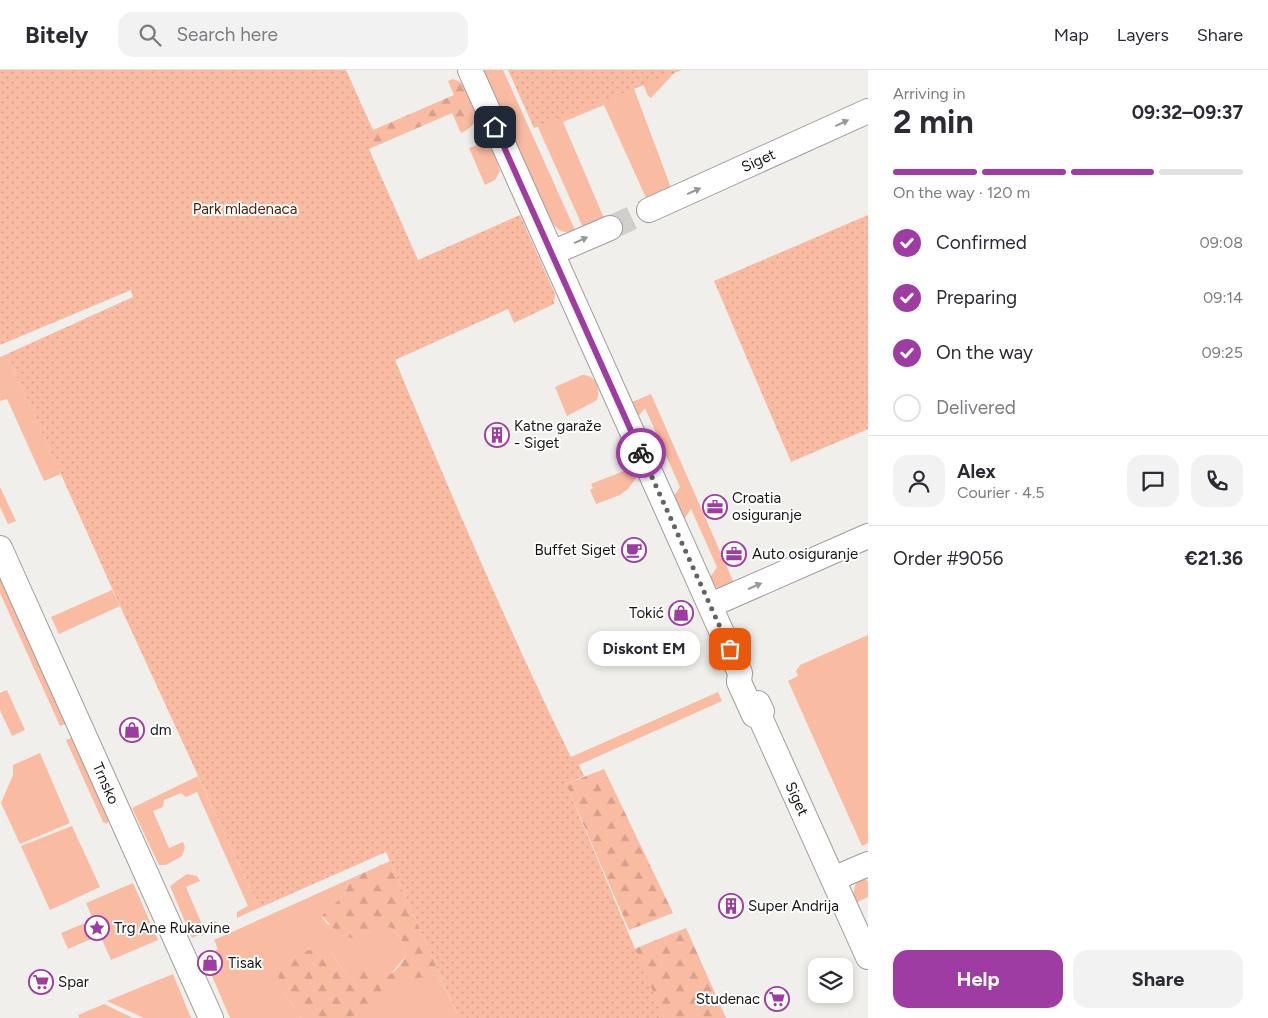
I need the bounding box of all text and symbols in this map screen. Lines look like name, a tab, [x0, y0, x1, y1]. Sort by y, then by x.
search box	[118, 12, 468, 57]
text: Bitely	[25, 20, 88, 49]
icon: search	[136, 21, 164, 49]
text: Search here	[176, 23, 278, 46]
text: Map	[1054, 24, 1089, 46]
text: Layers	[1117, 24, 1169, 46]
text: Share	[1197, 24, 1243, 46]
text: Arriving in	[893, 84, 965, 103]
text: 09:32–09:37	[1132, 101, 1243, 124]
text: 2 min	[893, 103, 974, 141]
pin	[474, 106, 516, 148]
icon: home	[481, 113, 509, 141]
one-way arrow	[835, 119, 849, 127]
street label: Siget	[739, 145, 778, 176]
text: On the way · 120 m	[893, 183, 1030, 202]
one-way arrow	[687, 187, 701, 195]
park label: Park mladenaca	[193, 200, 297, 218]
icon: check	[893, 229, 921, 257]
text: Confirmed	[936, 231, 1027, 254]
text: 09:08	[1200, 233, 1243, 252]
one-way arrow	[574, 236, 588, 244]
icon: check	[893, 284, 921, 312]
text: Preparing	[936, 286, 1017, 309]
text: 09:14	[1203, 288, 1243, 307]
icon: check	[893, 339, 921, 367]
text: On the way	[936, 341, 1033, 364]
text: 09:25	[1201, 343, 1243, 362]
text: Delivered	[936, 396, 1016, 419]
place label: Katne garaže - Siget	[514, 417, 601, 452]
building icon: Katne garaže - Siget	[484, 422, 510, 448]
courier	[616, 428, 666, 478]
icon: bike	[627, 439, 655, 467]
button: person	[893, 455, 945, 507]
button: chat	[1127, 455, 1179, 507]
button: phone	[1191, 455, 1243, 507]
text: Alex	[957, 460, 996, 483]
text: Courier · 4.5	[957, 483, 1044, 502]
place label: Croatia osiguranje	[732, 489, 802, 524]
office icon: Croatia osiguranje	[702, 494, 728, 520]
cafe icon: Buffet Siget	[621, 537, 647, 563]
place label: Buffet Siget	[535, 541, 616, 559]
office icon: Auto osiguranje	[721, 541, 747, 567]
place label: Auto osiguranje	[752, 545, 858, 563]
text: Order #9056	[893, 547, 1003, 570]
text: €21.36	[1184, 547, 1243, 570]
one-way arrow	[748, 582, 762, 590]
shop icon: Tokić	[668, 600, 694, 626]
place label: Tokić	[629, 604, 664, 622]
pin	[709, 628, 751, 670]
callout: Diskont EM	[588, 632, 700, 666]
icon: bag	[716, 635, 744, 663]
text: Diskont EM	[603, 639, 685, 658]
shop icon: dm	[119, 717, 145, 743]
place label: dm	[150, 721, 172, 739]
street label: Trnsko	[88, 760, 123, 807]
street label: Siget	[781, 779, 812, 819]
building icon: Super Andrija	[718, 893, 744, 919]
place label: Super Andrija	[748, 897, 839, 915]
place icon: Trg Ane Rukavine	[84, 915, 110, 941]
place label: Trg Ane Rukavine	[114, 919, 230, 937]
shop icon: Tisak	[197, 950, 223, 976]
button: Help	[893, 950, 1063, 1008]
button: Share	[1073, 950, 1243, 1008]
place label: Tisak	[228, 954, 262, 972]
map controls	[808, 958, 853, 1003]
button: layers	[808, 958, 853, 1003]
supermarket icon: Spar	[28, 969, 54, 995]
place label: Spar	[58, 973, 89, 991]
supermarket icon: Studenac	[764, 986, 790, 1012]
place label: Studenac	[696, 990, 760, 1008]

